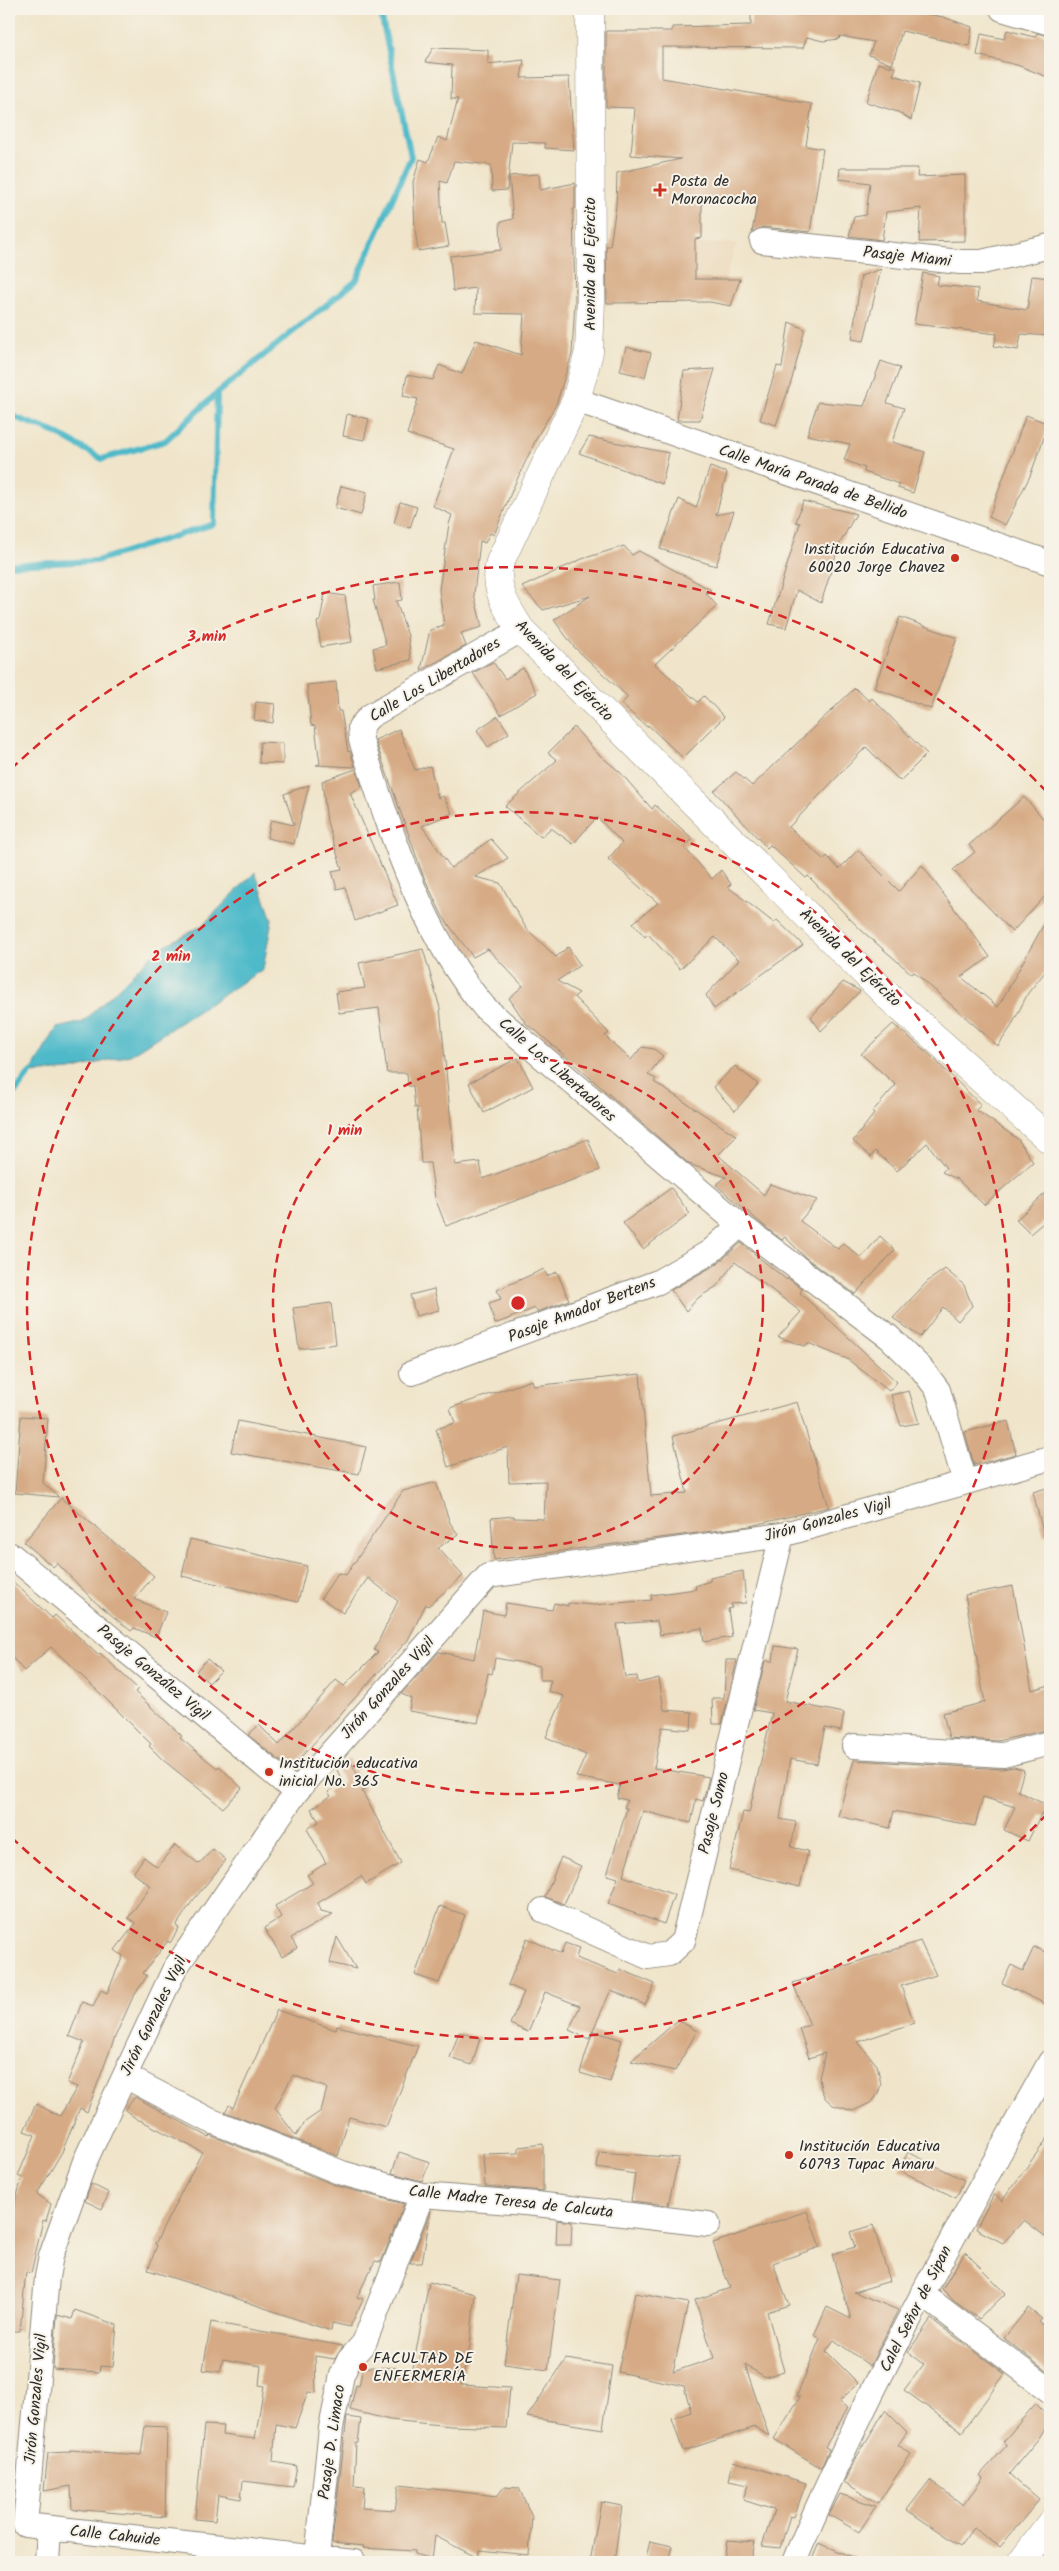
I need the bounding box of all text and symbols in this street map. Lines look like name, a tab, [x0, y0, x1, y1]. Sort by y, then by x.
place label: Posta de Moronacocha	[671, 169, 757, 212]
marker: Posta de Moronacocha	[653, 183, 667, 197]
street label: Avenida del Ejército	[578, 197, 603, 331]
street label: Pasaje Miami	[862, 240, 954, 274]
street label: Calle María Parada de Bellido	[715, 438, 911, 526]
place label: Institución Educativa 60020 Jorge Chavez	[804, 537, 945, 580]
marker: Institución Educativa 60020 Jorge Chavez	[949, 552, 961, 564]
street label: Avenida del Ejército	[509, 614, 619, 728]
text: 3 min	[187, 625, 226, 649]
street label: Calle Los Libertadores	[365, 631, 506, 729]
street label: Avenida del Ejército	[793, 903, 907, 1013]
text: 2 min	[151, 945, 191, 969]
street label: Calle Los Libertadores	[492, 1012, 622, 1129]
text: 1 min	[328, 1119, 362, 1143]
street label: Pasaje Amador Bertens	[504, 1270, 660, 1350]
centre of rings	[509, 1294, 527, 1312]
street label: Jirón Gonzales Vigil	[762, 1491, 895, 1549]
street label: Pasaje González Vigil	[91, 1618, 215, 1728]
street label: Jirón Gonzales Vigil	[335, 1631, 441, 1745]
place label: Institución educativa inicial No. 365	[279, 1751, 418, 1794]
marker: Institución educativa inicial No. 365	[263, 1766, 275, 1778]
street label: Pasaje Somo	[692, 1769, 736, 1857]
street label: Jirón Gonzales Vigil	[114, 1952, 194, 2080]
place label: Institución Educativa 60793 Tupac Amaru	[799, 2134, 940, 2177]
marker: Institución Educativa 60793 Tupac Amaru	[783, 2149, 795, 2161]
street label: Calle Madre Teresa de Calcuta	[407, 2179, 615, 2225]
street label: Calel Señor de Sipan	[873, 2241, 959, 2377]
street label: Jirón Gonzales Vigil	[18, 2333, 54, 2465]
place label: FACULTAD DE ENFERMERÍA	[373, 2346, 474, 2389]
marker: FACULTAD DE ENFERMERÍA	[357, 2361, 369, 2373]
street label: Pasaje D. Limaco	[312, 2383, 352, 2501]
street label: Calle Cahuide	[68, 2519, 162, 2553]

